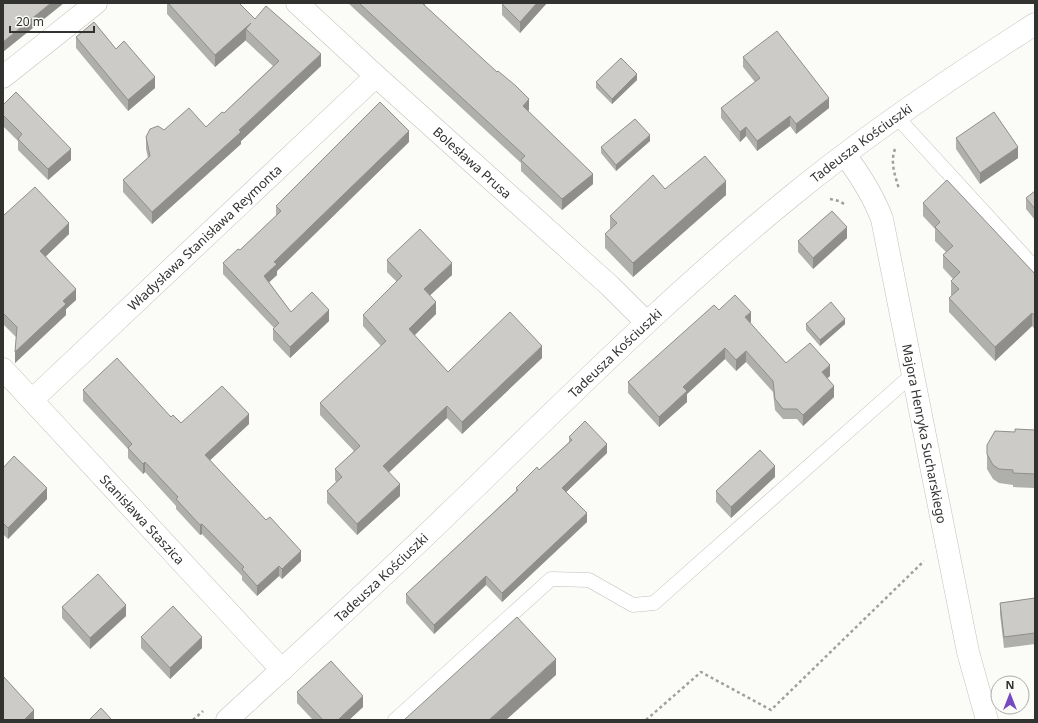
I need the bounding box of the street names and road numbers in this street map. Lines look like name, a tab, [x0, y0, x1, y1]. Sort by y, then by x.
street label: Tadeusza Kościuszki	[806, 99, 916, 187]
street label: Bolesława Prusa	[429, 122, 515, 202]
street label: Władysława Stanisława Reymonta	[124, 161, 285, 314]
street label: Tadeusza Kościuszki	[564, 304, 666, 402]
street label: Majora Henryka Sucharskiego	[898, 342, 951, 525]
street label: Stanisława Staszica	[96, 470, 189, 568]
street label: Tadeusza Kościuszki	[330, 529, 432, 626]

